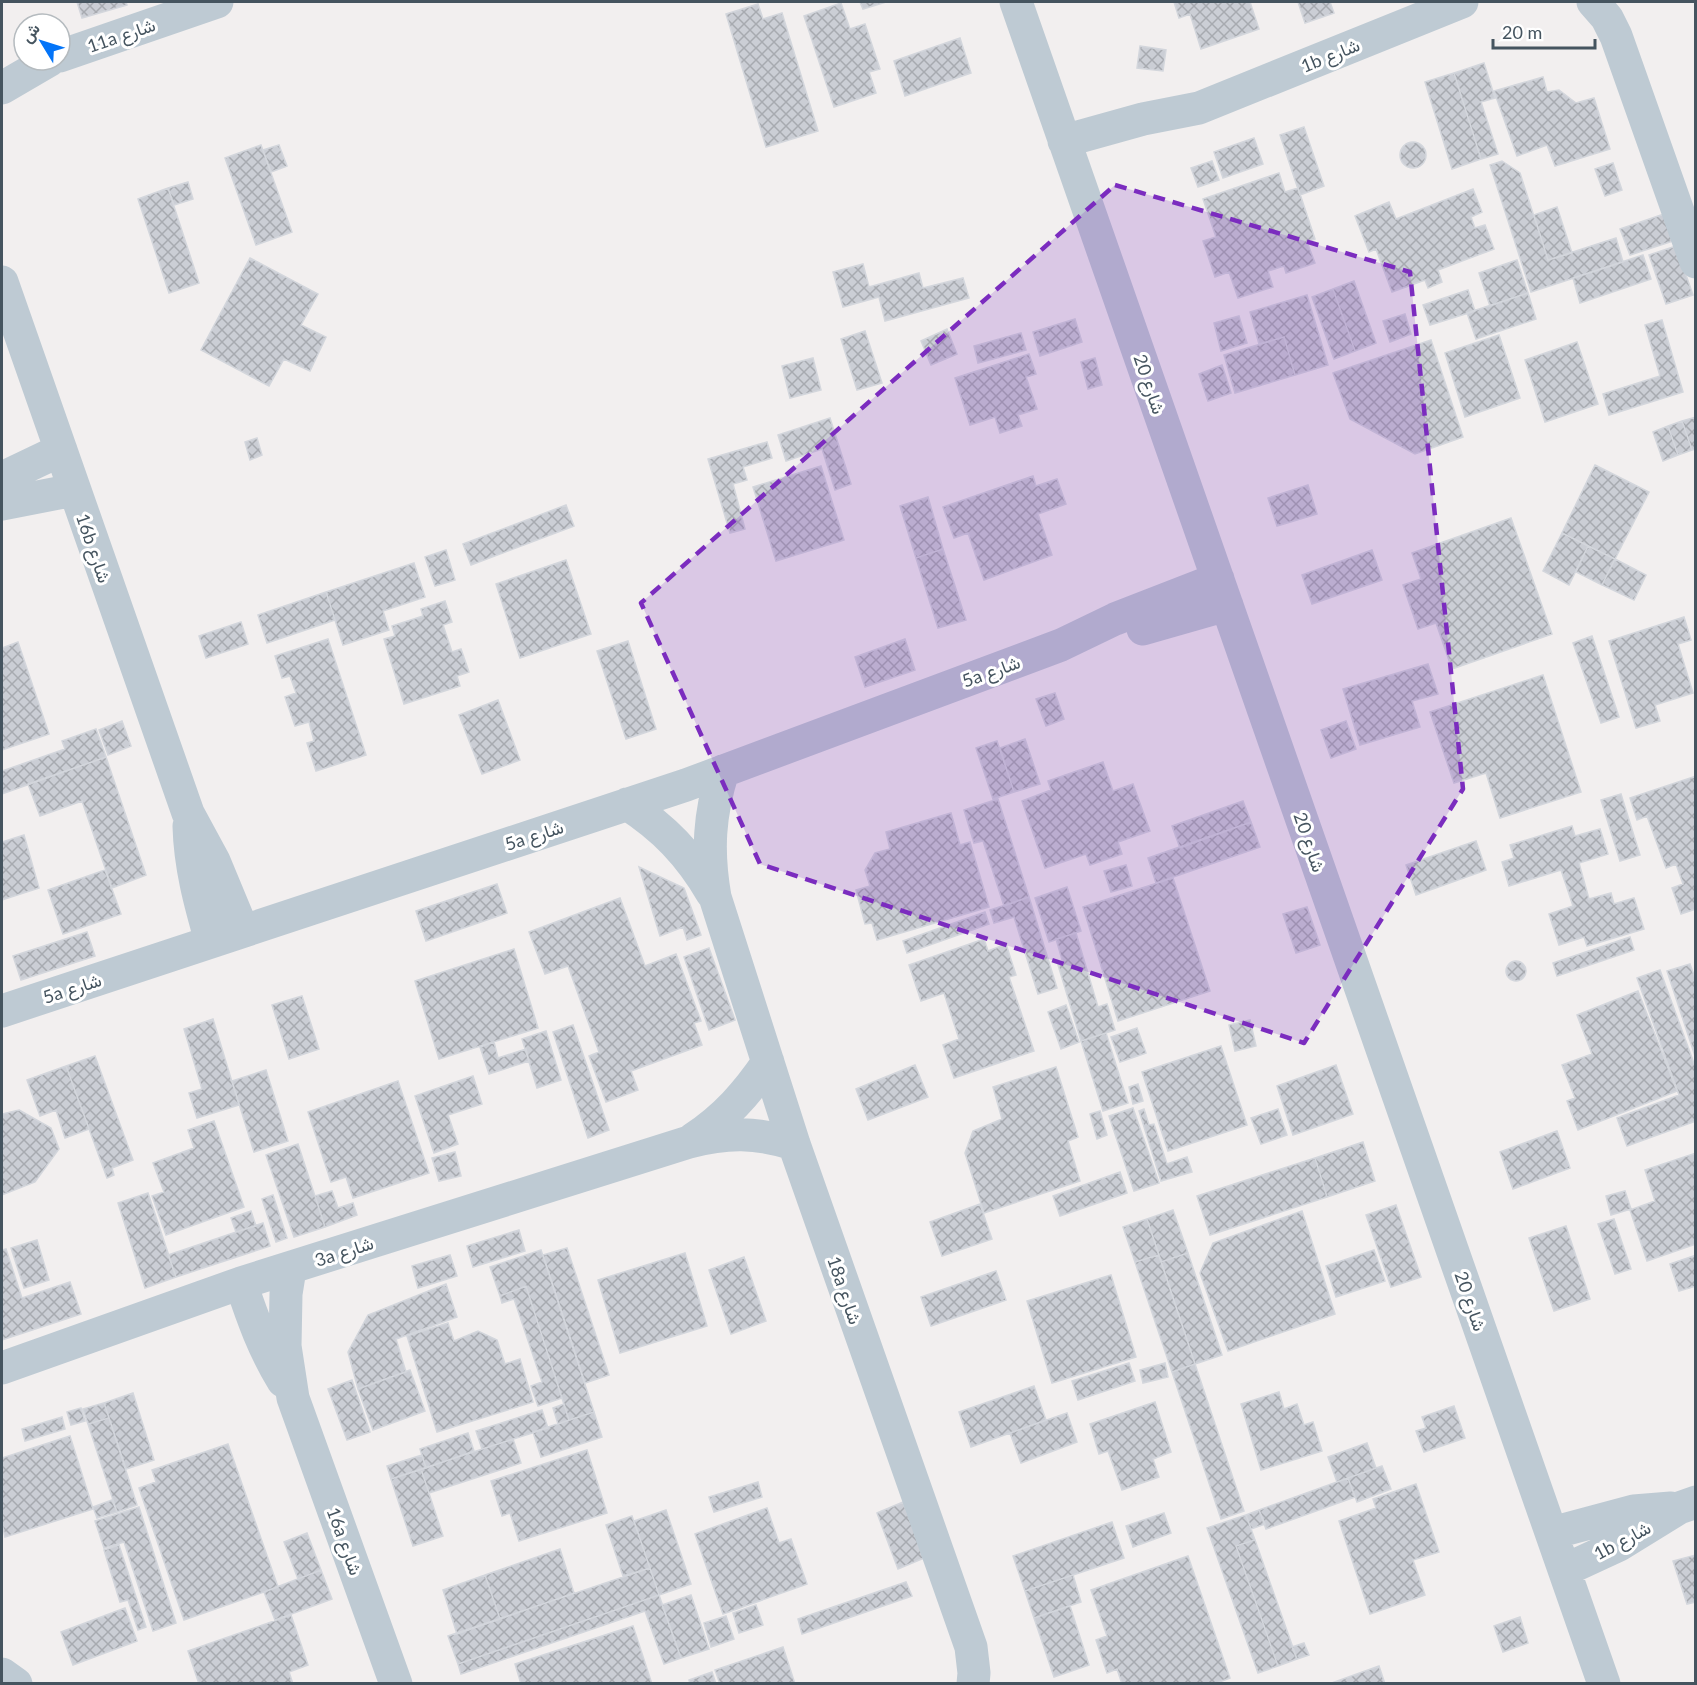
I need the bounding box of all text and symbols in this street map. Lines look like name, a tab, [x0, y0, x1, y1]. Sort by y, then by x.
north arrow	[12, 12, 72, 72]
scale bar	[1493, 12, 1595, 50]
street label: 11a شارع	[84, 13, 159, 59]
text: ش	[16, 19, 44, 47]
text: 20 m	[1502, 21, 1542, 43]
street label: 1b شارع	[1297, 33, 1363, 79]
street label: شارع 20	[1128, 351, 1170, 417]
street label: 16b شارع	[70, 510, 116, 586]
street label: 5a شارع	[959, 650, 1024, 694]
street label: شارع 20	[1288, 809, 1330, 875]
street label: 5a شارع	[502, 815, 567, 857]
street label: 5a شارع	[40, 968, 105, 1010]
street label: 3a شارع	[312, 1231, 377, 1273]
street label: 18a شارع	[821, 1253, 867, 1328]
street label: شارع 20	[1449, 1268, 1491, 1334]
street label: 16a شارع	[321, 1504, 367, 1579]
street label: 1b شارع	[1590, 1516, 1655, 1566]

